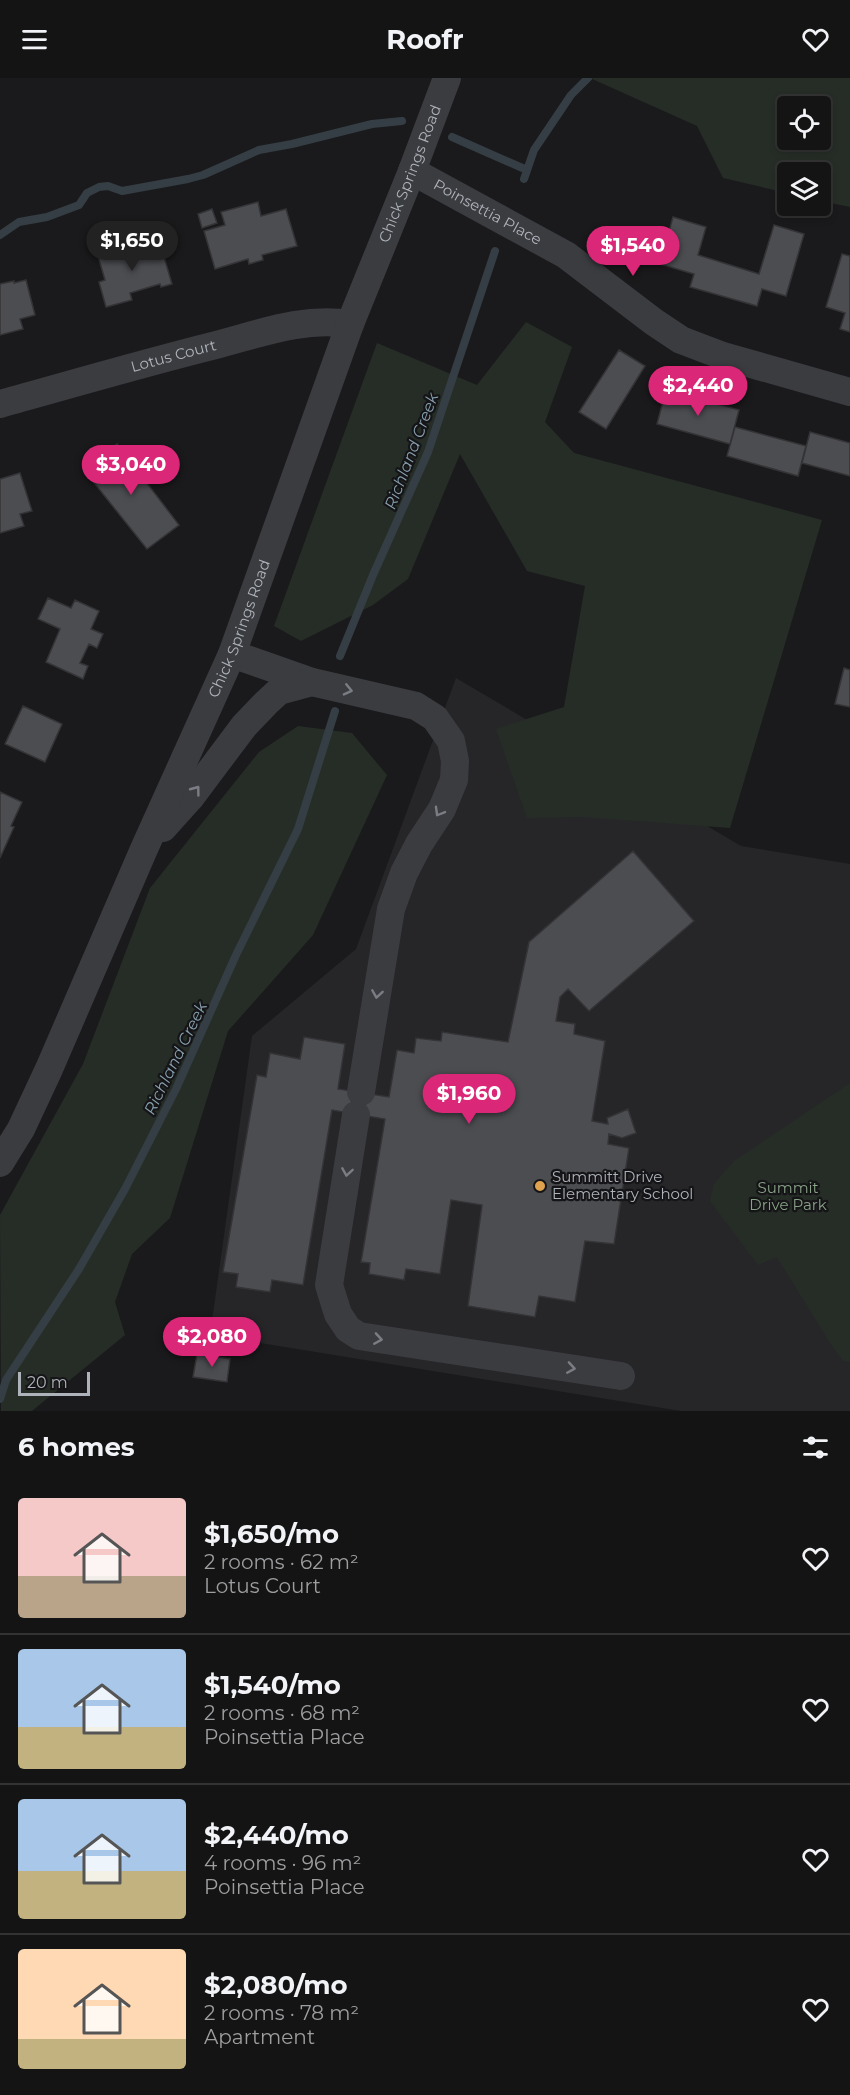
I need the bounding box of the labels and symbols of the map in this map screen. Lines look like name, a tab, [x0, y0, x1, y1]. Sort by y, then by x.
street label: Chick Springs Road	[374, 102, 445, 245]
street label: Poinsettia Place	[430, 175, 545, 249]
pin: $1,650	[83, 221, 181, 272]
pin: $1,540	[584, 226, 682, 277]
street label: Lotus Court	[128, 335, 218, 376]
pin: $2,440	[649, 366, 747, 417]
water label: Richland Creek	[381, 389, 443, 512]
pin: $3,040	[82, 445, 180, 496]
street label: Chick Springs Road	[204, 557, 274, 700]
one-way arrow	[343, 683, 353, 696]
one-way arrow	[189, 785, 200, 796]
one-way arrow	[435, 806, 447, 816]
one-way arrow	[371, 989, 383, 999]
water label: Richland Creek	[140, 997, 212, 1118]
pin: $1,960	[420, 1074, 518, 1125]
one-way arrow	[341, 1167, 354, 1177]
place label: Summitt Drive Elementary School	[552, 1167, 693, 1203]
park label: Summit Drive Park	[749, 1178, 827, 1214]
marker: Summitt Drive Elementary School	[533, 1179, 547, 1193]
pin: $2,080	[163, 1317, 261, 1368]
one-way arrow	[373, 1333, 382, 1345]
one-way arrow	[565, 1361, 575, 1374]
scale bar	[18, 1369, 90, 1396]

